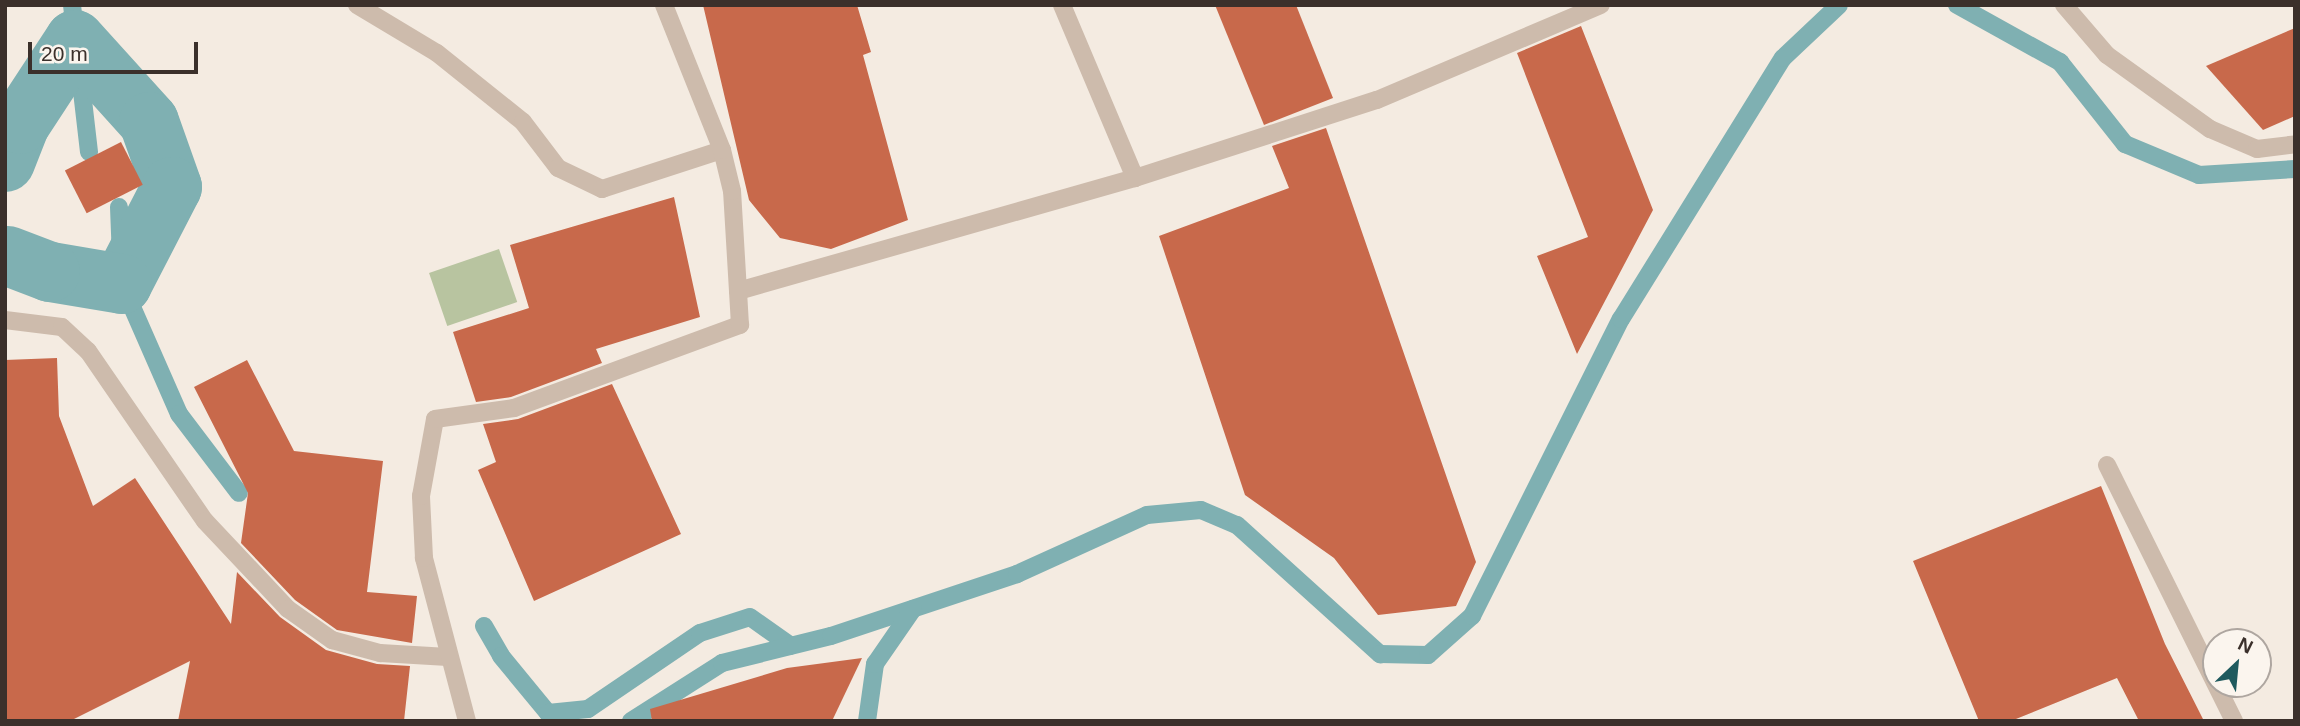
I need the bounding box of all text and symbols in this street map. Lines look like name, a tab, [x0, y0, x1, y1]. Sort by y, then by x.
scale bar	[32, 28, 201, 72]
text: 20 m	[41, 42, 88, 65]
north arrow	[2202, 628, 2272, 698]
text: N	[2235, 633, 2256, 658]

